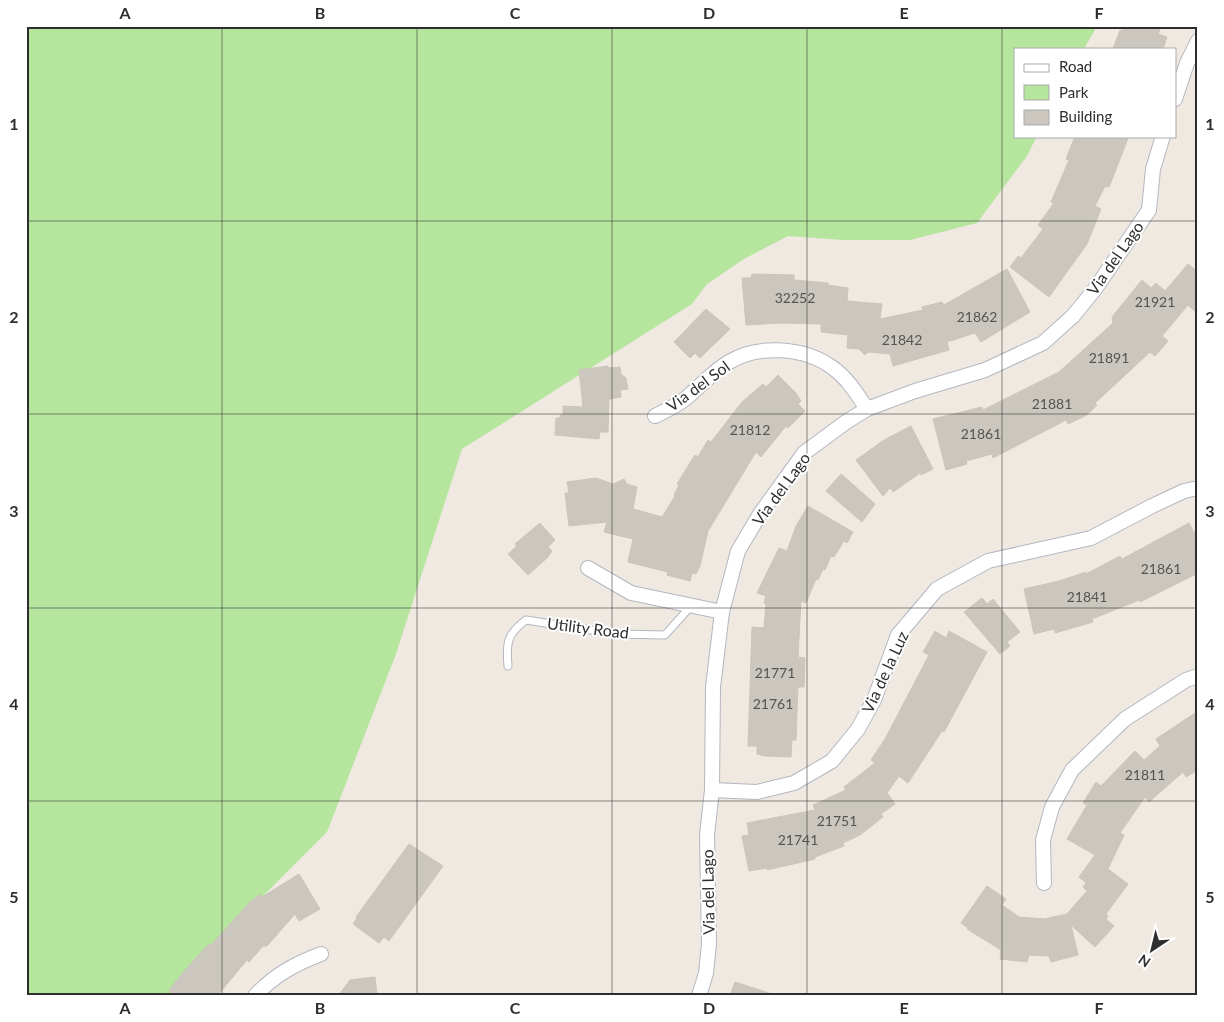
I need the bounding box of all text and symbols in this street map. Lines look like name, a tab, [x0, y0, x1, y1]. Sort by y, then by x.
text: A	[118, 3, 131, 22]
text: B	[315, 3, 325, 22]
text: C	[510, 3, 521, 22]
text: D	[703, 3, 715, 22]
text: E	[899, 3, 909, 22]
text: F	[1094, 3, 1104, 22]
legend	[1014, 48, 1176, 138]
text: Road	[1059, 57, 1092, 75]
text: Park	[1059, 83, 1089, 101]
text: Building	[1059, 107, 1112, 125]
text: 1	[9, 114, 19, 133]
text: 1	[1205, 114, 1215, 133]
street label: Via del Lago	[1082, 217, 1147, 298]
house number: 32252	[775, 289, 815, 306]
house number: 21921	[1135, 293, 1175, 310]
text: 2	[9, 307, 19, 326]
text: 2	[1205, 307, 1215, 326]
house number: 21862	[957, 308, 997, 325]
house number: 21842	[882, 331, 922, 348]
house number: 21891	[1089, 349, 1129, 366]
street label: Via del Sol	[662, 356, 733, 415]
house number: 21881	[1032, 395, 1072, 412]
house number: 21812	[730, 421, 770, 438]
house number: 21861	[961, 425, 1001, 442]
street label: Via del Lago	[748, 449, 813, 529]
text: 3	[9, 501, 19, 520]
text: 3	[1205, 501, 1215, 520]
house number: 21861	[1141, 560, 1181, 577]
house number: 21841	[1067, 588, 1107, 605]
street label: Utility Road	[546, 613, 630, 642]
street label: Via de la Luz	[857, 628, 912, 716]
house number: 21771	[755, 664, 795, 681]
text: 4	[9, 694, 19, 713]
text: 4	[1205, 694, 1215, 713]
house number: 21761	[753, 695, 793, 712]
house number: 21811	[1125, 766, 1165, 783]
house number: 21751	[817, 812, 857, 829]
house number: 21741	[778, 831, 818, 848]
street label: Via del Lago	[697, 849, 718, 935]
text: 5	[9, 887, 19, 906]
text: 5	[1205, 887, 1215, 906]
north arrow	[1126, 924, 1176, 974]
text: N	[1135, 951, 1154, 971]
text: A	[118, 998, 131, 1017]
text: B	[315, 998, 325, 1017]
text: C	[510, 998, 521, 1017]
text: D	[703, 998, 715, 1017]
text: E	[899, 998, 909, 1017]
text: F	[1094, 998, 1104, 1017]

